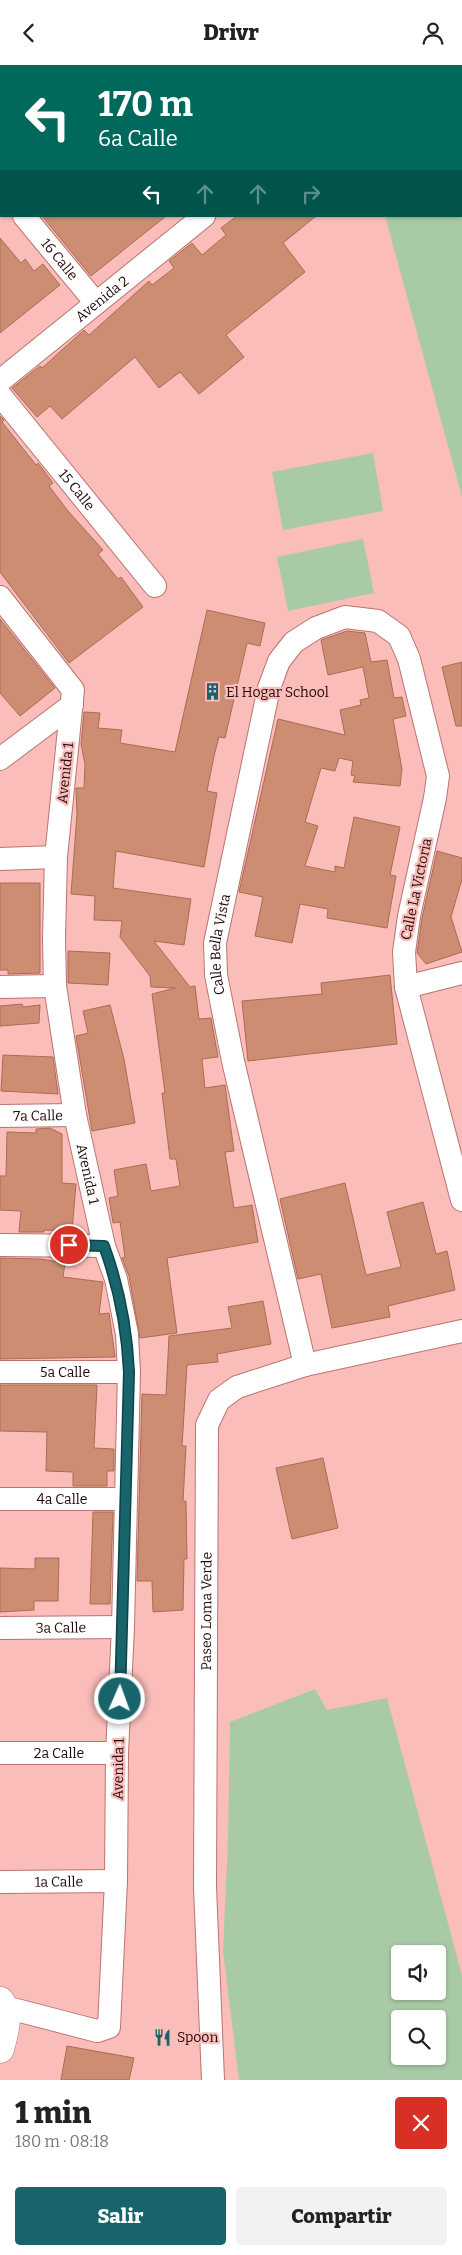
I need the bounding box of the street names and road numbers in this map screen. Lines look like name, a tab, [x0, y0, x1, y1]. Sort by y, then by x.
street label: 16 Calle	[37, 235, 81, 284]
street label: Avenida 2	[72, 272, 132, 326]
street label: 15 Calle	[55, 466, 98, 514]
street label: Avenida 1	[54, 741, 77, 804]
street label: Calle La Victoria	[397, 836, 436, 942]
street label: Calle Bella Vista	[207, 892, 234, 996]
street label: 7a Calle	[13, 1107, 63, 1125]
street label: Avenida 1	[73, 1142, 103, 1206]
street label: 5a Calle	[40, 1364, 90, 1381]
street label: 4a Calle	[37, 1491, 87, 1508]
street label: Paseo Loma Verde	[198, 1552, 215, 1671]
street label: 3a Calle	[36, 1619, 86, 1637]
street label: Avenida 1	[109, 1738, 128, 1800]
street label: 2a Calle	[34, 1745, 84, 1762]
street label: 1a Calle	[35, 1873, 83, 1891]

